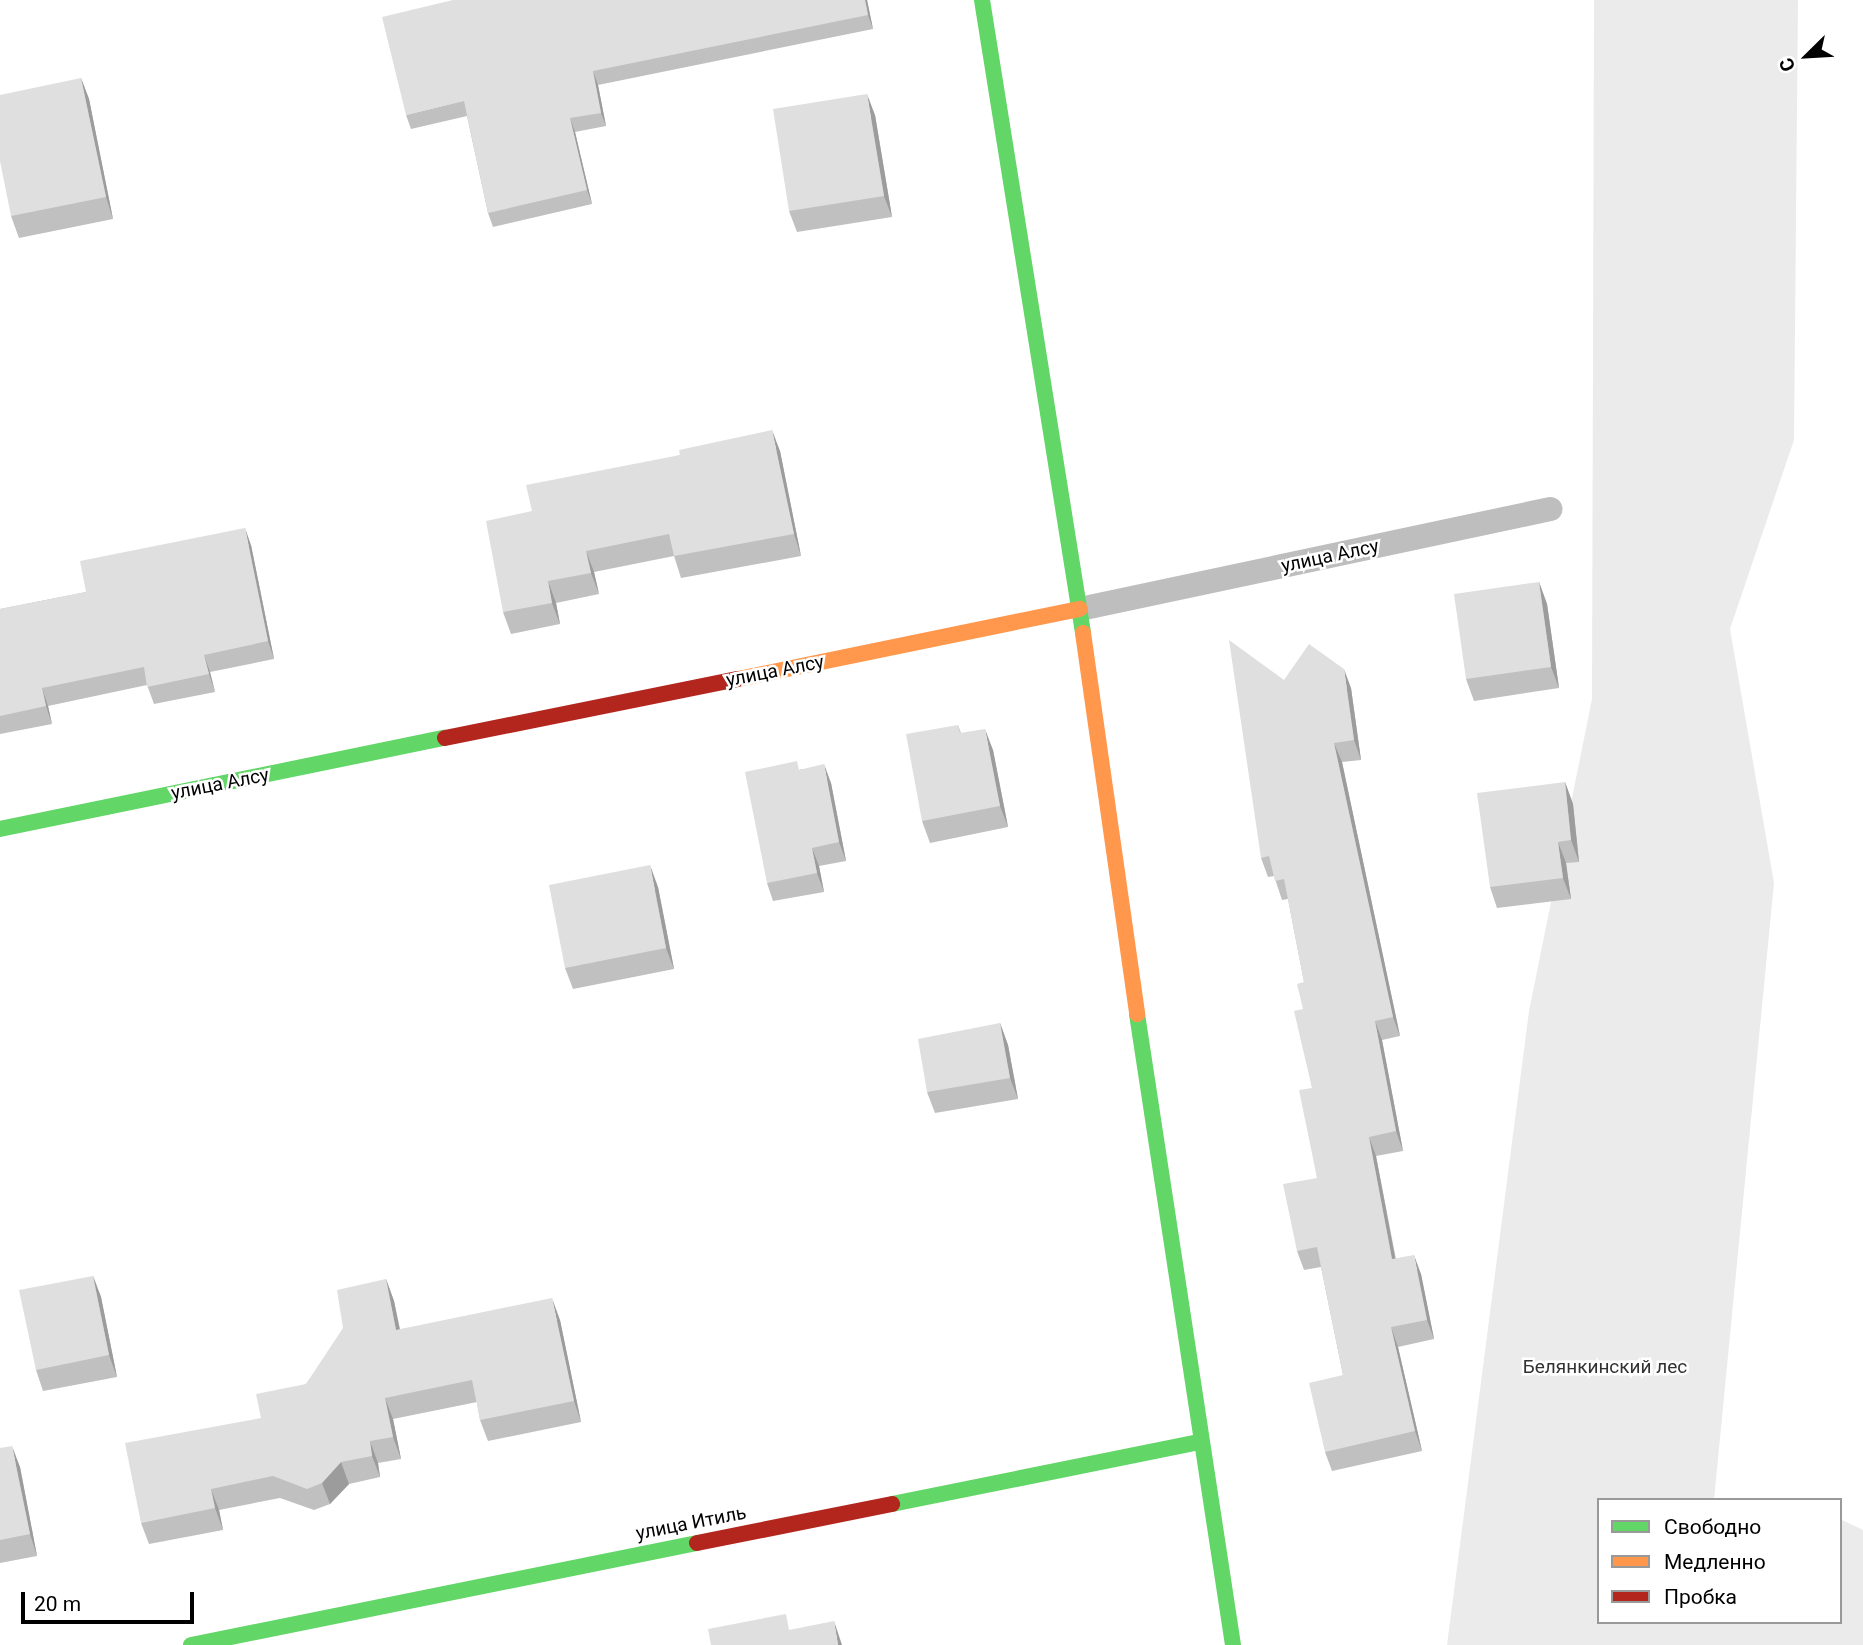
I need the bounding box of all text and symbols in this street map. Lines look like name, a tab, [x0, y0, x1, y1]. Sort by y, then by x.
north arrow	[1772, 21, 1842, 91]
text: С	[1774, 54, 1800, 75]
street label: улица Алсу	[1279, 535, 1381, 577]
street label: улица Алсу	[724, 650, 826, 692]
street label: улица Алсу	[169, 763, 271, 805]
park label: Белянкинский лес	[1523, 1356, 1687, 1378]
legend	[1597, 1498, 1842, 1624]
street label: улица Итиль	[634, 1501, 748, 1545]
text: Свободно	[1664, 1515, 1761, 1539]
text: Медленно	[1664, 1550, 1766, 1574]
scale bar	[24, 1578, 198, 1622]
text: Пробка	[1664, 1585, 1737, 1609]
text: 20 m	[34, 1592, 81, 1616]

